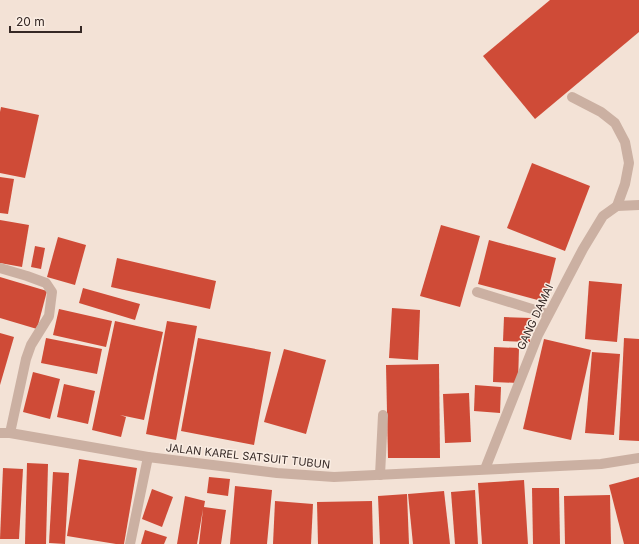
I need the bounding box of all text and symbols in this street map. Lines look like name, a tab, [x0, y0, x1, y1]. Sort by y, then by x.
scale bar	[10, 8, 81, 34]
text: 20 m	[16, 14, 45, 29]
street label: GANG DAMAI	[514, 282, 556, 352]
street label: JALAN KAREL SATSUIT TUBUN	[165, 440, 331, 472]

